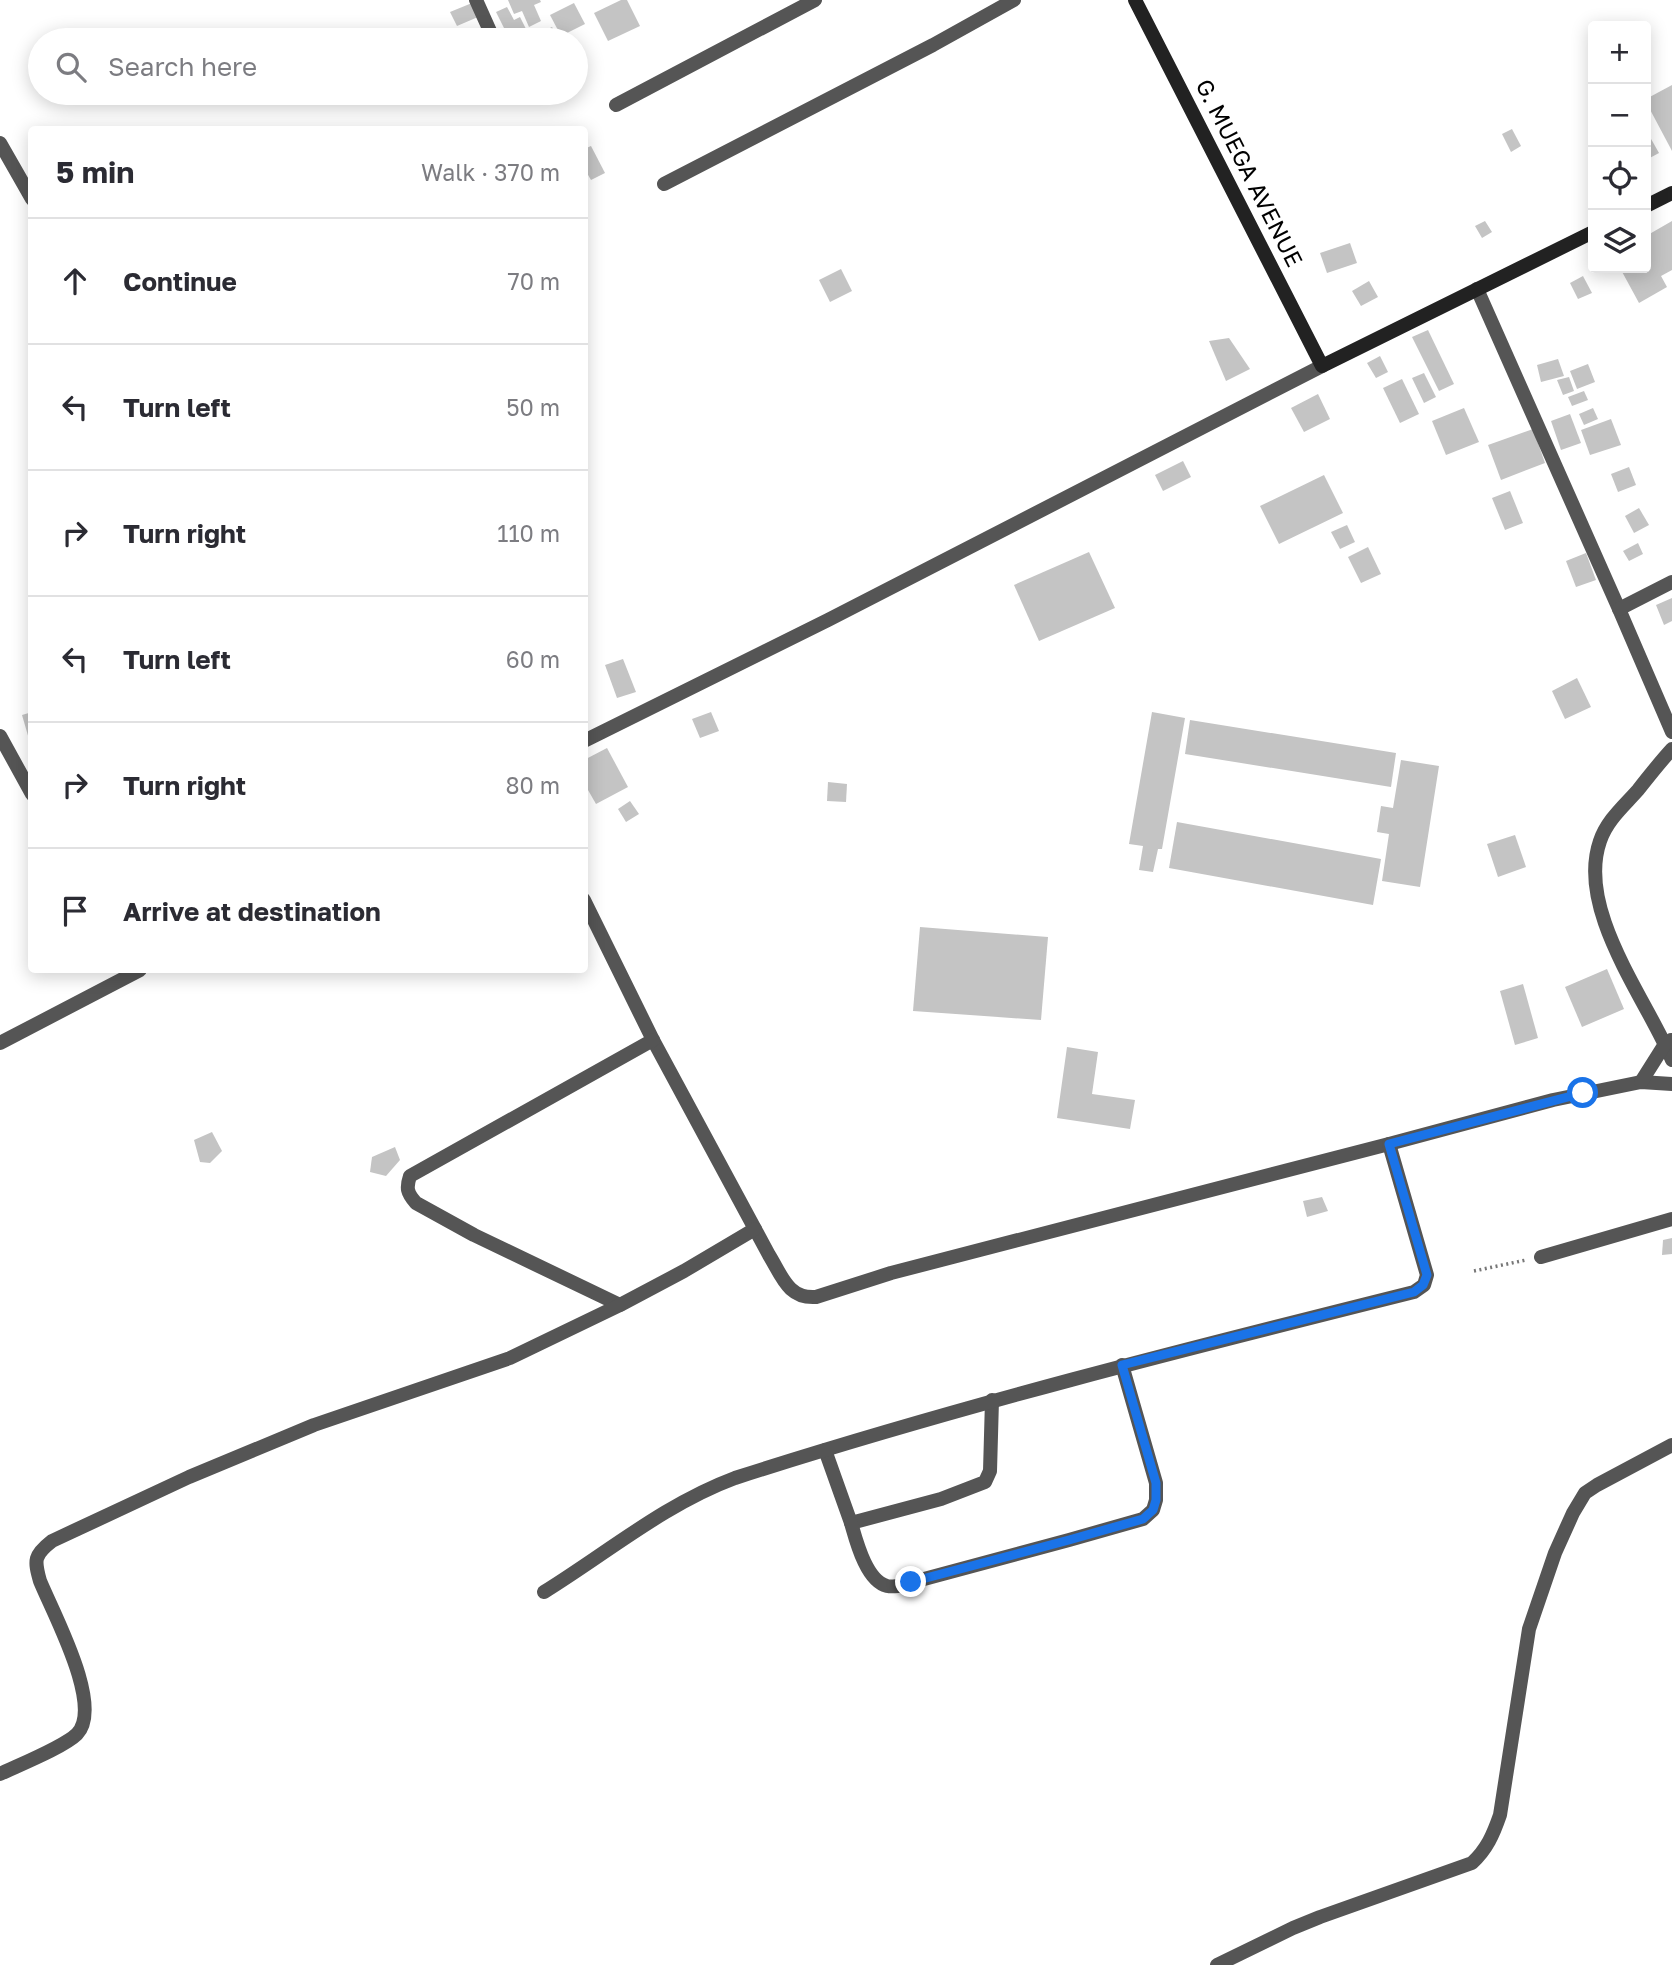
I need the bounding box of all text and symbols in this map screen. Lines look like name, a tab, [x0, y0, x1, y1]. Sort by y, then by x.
map controls	[1588, 21, 1651, 273]
button: +	[1588, 21, 1651, 84]
search box	[28, 28, 588, 105]
icon: search	[52, 48, 90, 86]
text: Search here	[108, 51, 257, 82]
street label: G. MUEGA AVENUE	[1190, 74, 1309, 271]
button: −	[1588, 84, 1651, 147]
button: locate	[1588, 147, 1651, 210]
text: 5 min	[56, 154, 134, 190]
text: Walk · 370 m	[421, 158, 560, 186]
button: layers	[1588, 210, 1651, 273]
icon: ahead	[56, 262, 94, 300]
text: Continue	[123, 266, 237, 297]
text: 70 m	[507, 267, 560, 295]
icon: left	[56, 388, 94, 426]
text: Turn left	[123, 392, 231, 423]
text: 50 m	[506, 393, 560, 421]
icon: right	[56, 514, 94, 552]
text: Turn right	[123, 518, 246, 549]
text: 110 m	[497, 519, 560, 547]
icon: left	[56, 640, 94, 678]
text: Turn left	[123, 644, 231, 675]
text: 60 m	[506, 645, 560, 673]
icon: right	[56, 766, 94, 804]
text: Turn right	[123, 770, 246, 801]
text: 80 m	[506, 771, 560, 799]
icon: arrive	[56, 892, 94, 930]
text: Arrive at destination	[123, 896, 381, 927]
route start	[1567, 1077, 1598, 1108]
route end	[895, 1566, 926, 1597]

